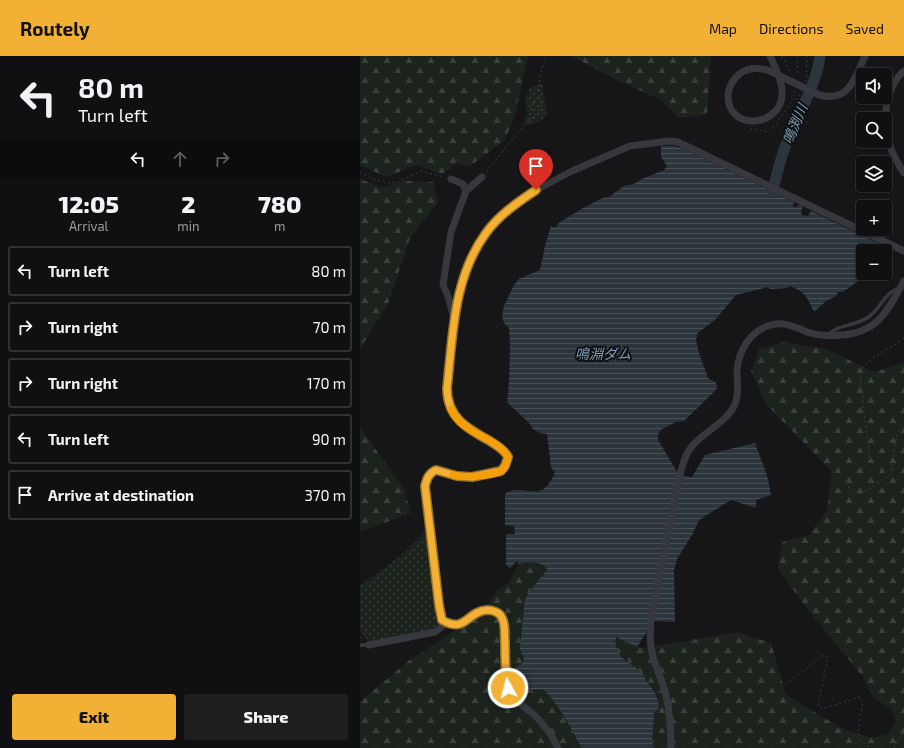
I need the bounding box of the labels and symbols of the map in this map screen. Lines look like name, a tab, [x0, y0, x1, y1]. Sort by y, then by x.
water label: 鳴渕川	[779, 99, 811, 146]
pin	[519, 149, 553, 190]
water label: 鳴淵ダム	[575, 345, 631, 362]
position arrow	[487, 667, 529, 709]

